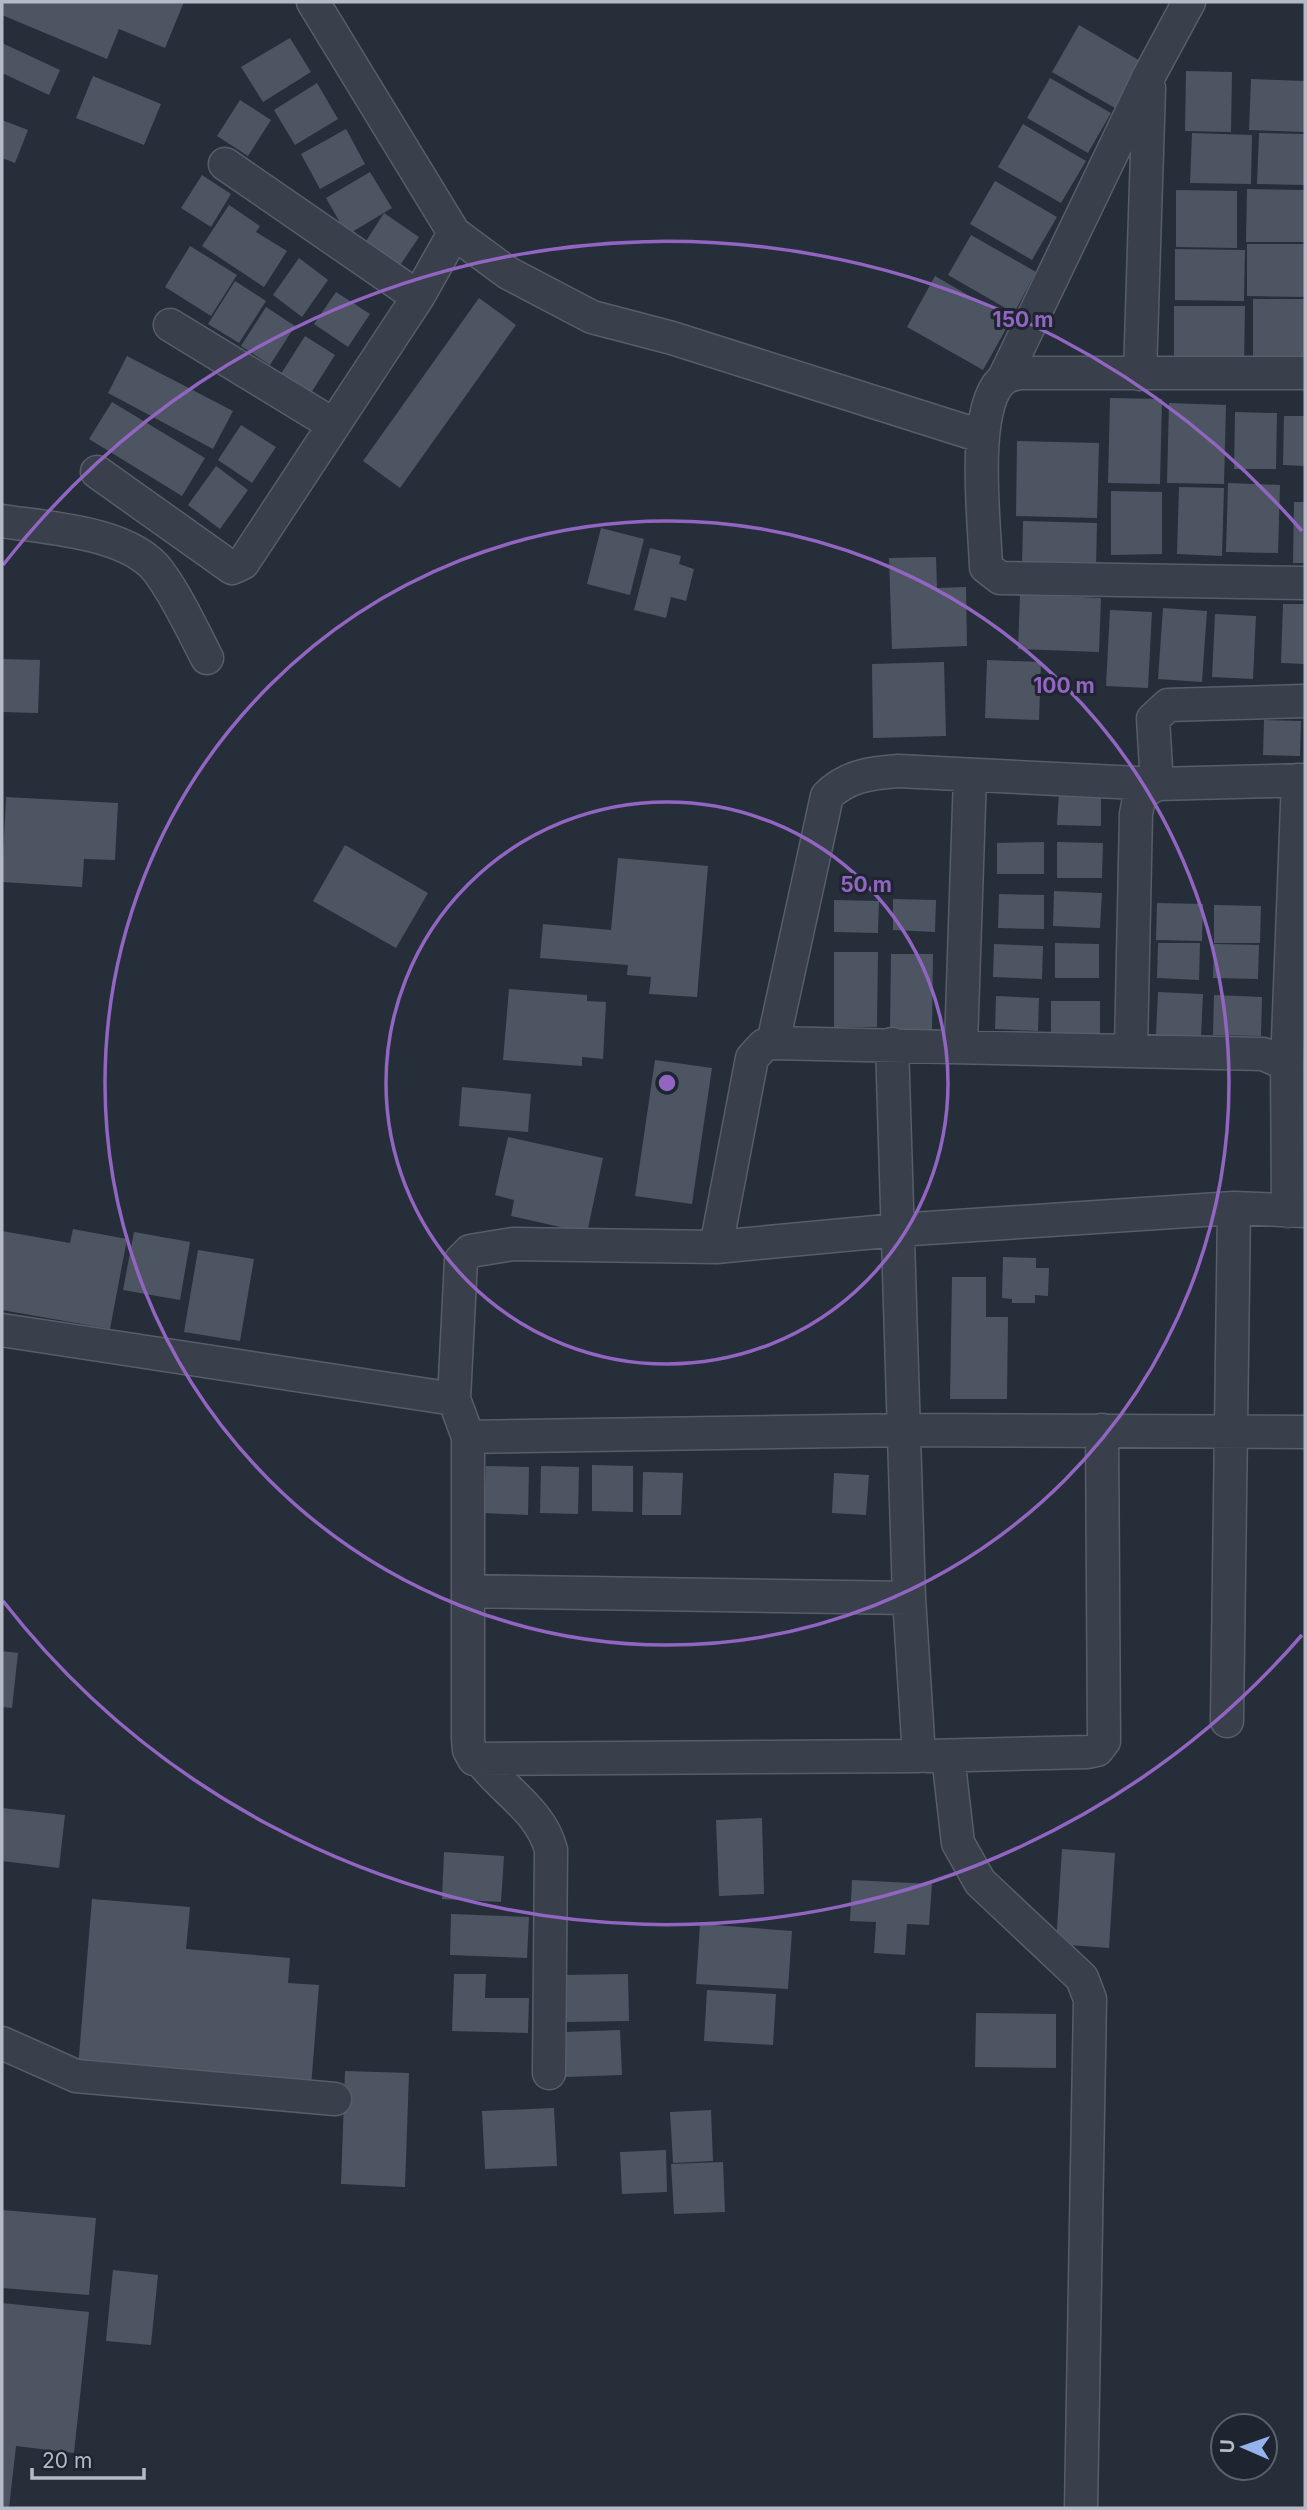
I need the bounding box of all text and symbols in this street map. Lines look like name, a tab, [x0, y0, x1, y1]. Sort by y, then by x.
text: 150 m	[993, 307, 1053, 332]
text: 100 m	[1033, 673, 1095, 698]
text: 50 m	[840, 872, 892, 897]
centre of rings	[655, 1071, 679, 1095]
north arrow	[1209, 2412, 1279, 2482]
scale bar	[32, 2436, 144, 2480]
text: U	[1216, 2439, 1239, 2454]
text: 20 m	[42, 2448, 92, 2473]

